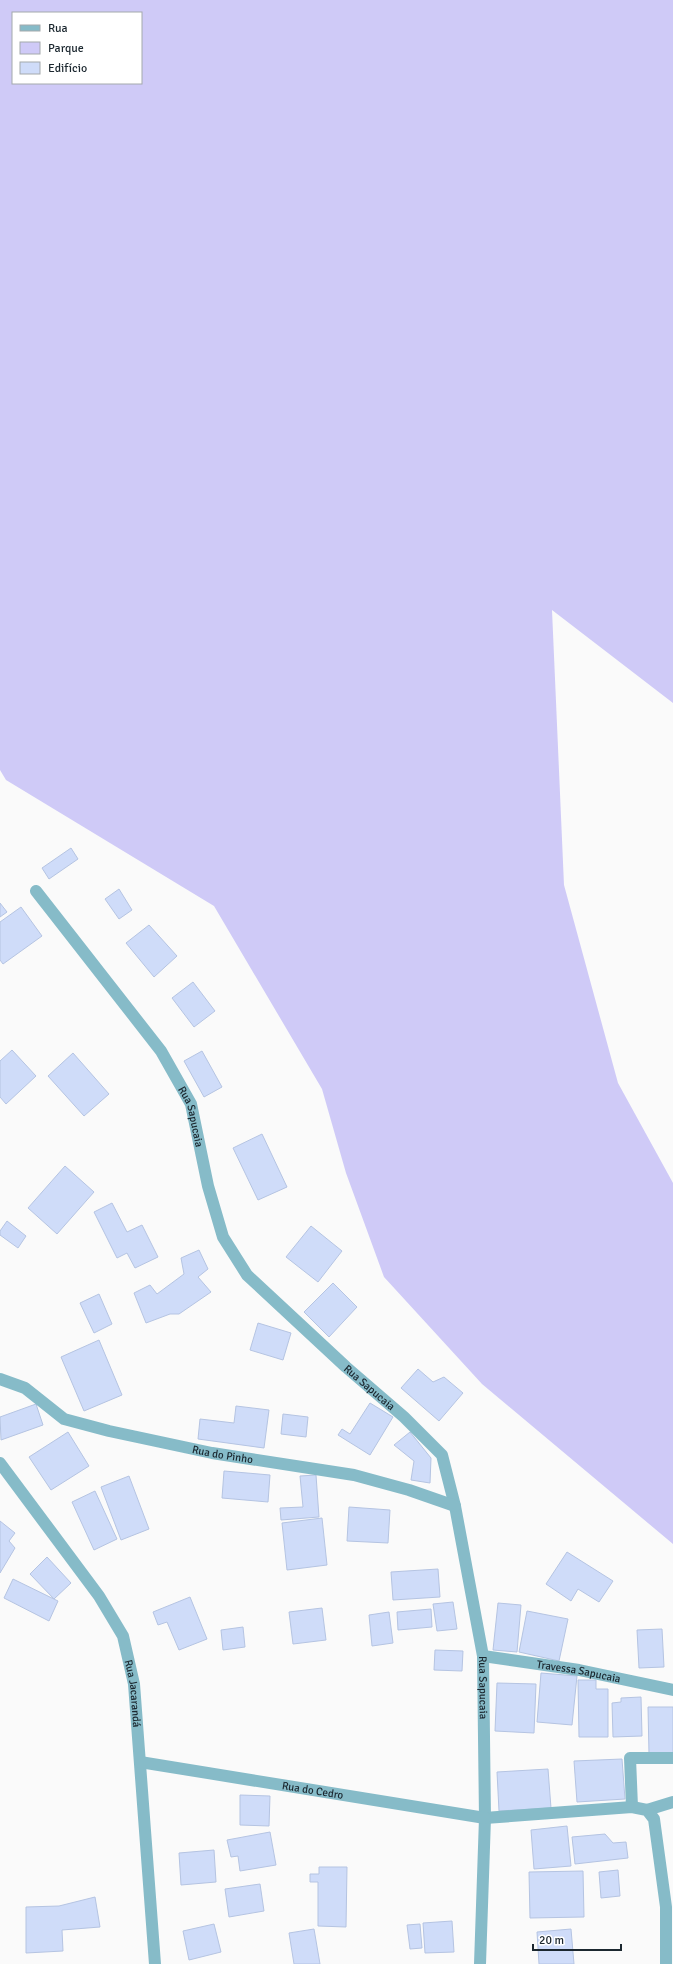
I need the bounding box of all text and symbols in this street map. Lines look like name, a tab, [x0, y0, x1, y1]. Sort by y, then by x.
legend	[12, 12, 142, 84]
text: Rua	[48, 21, 68, 36]
text: Parque	[48, 41, 84, 56]
text: Edifício	[48, 61, 87, 76]
street label: Rua Sapucaia	[175, 1084, 206, 1149]
street label: Rua Sapucaia	[341, 1362, 398, 1414]
street label: Rua do Pinho	[191, 1443, 254, 1466]
street label: Rua Sapucaia	[476, 1656, 490, 1720]
street label: Rua Jacarandá	[122, 1658, 143, 1728]
street label: Travessa Sapucaia	[536, 1658, 622, 1686]
street label: Rua do Cedro	[281, 1779, 345, 1802]
scale bar	[533, 1926, 621, 1952]
text: 20 m	[539, 1933, 564, 1948]

